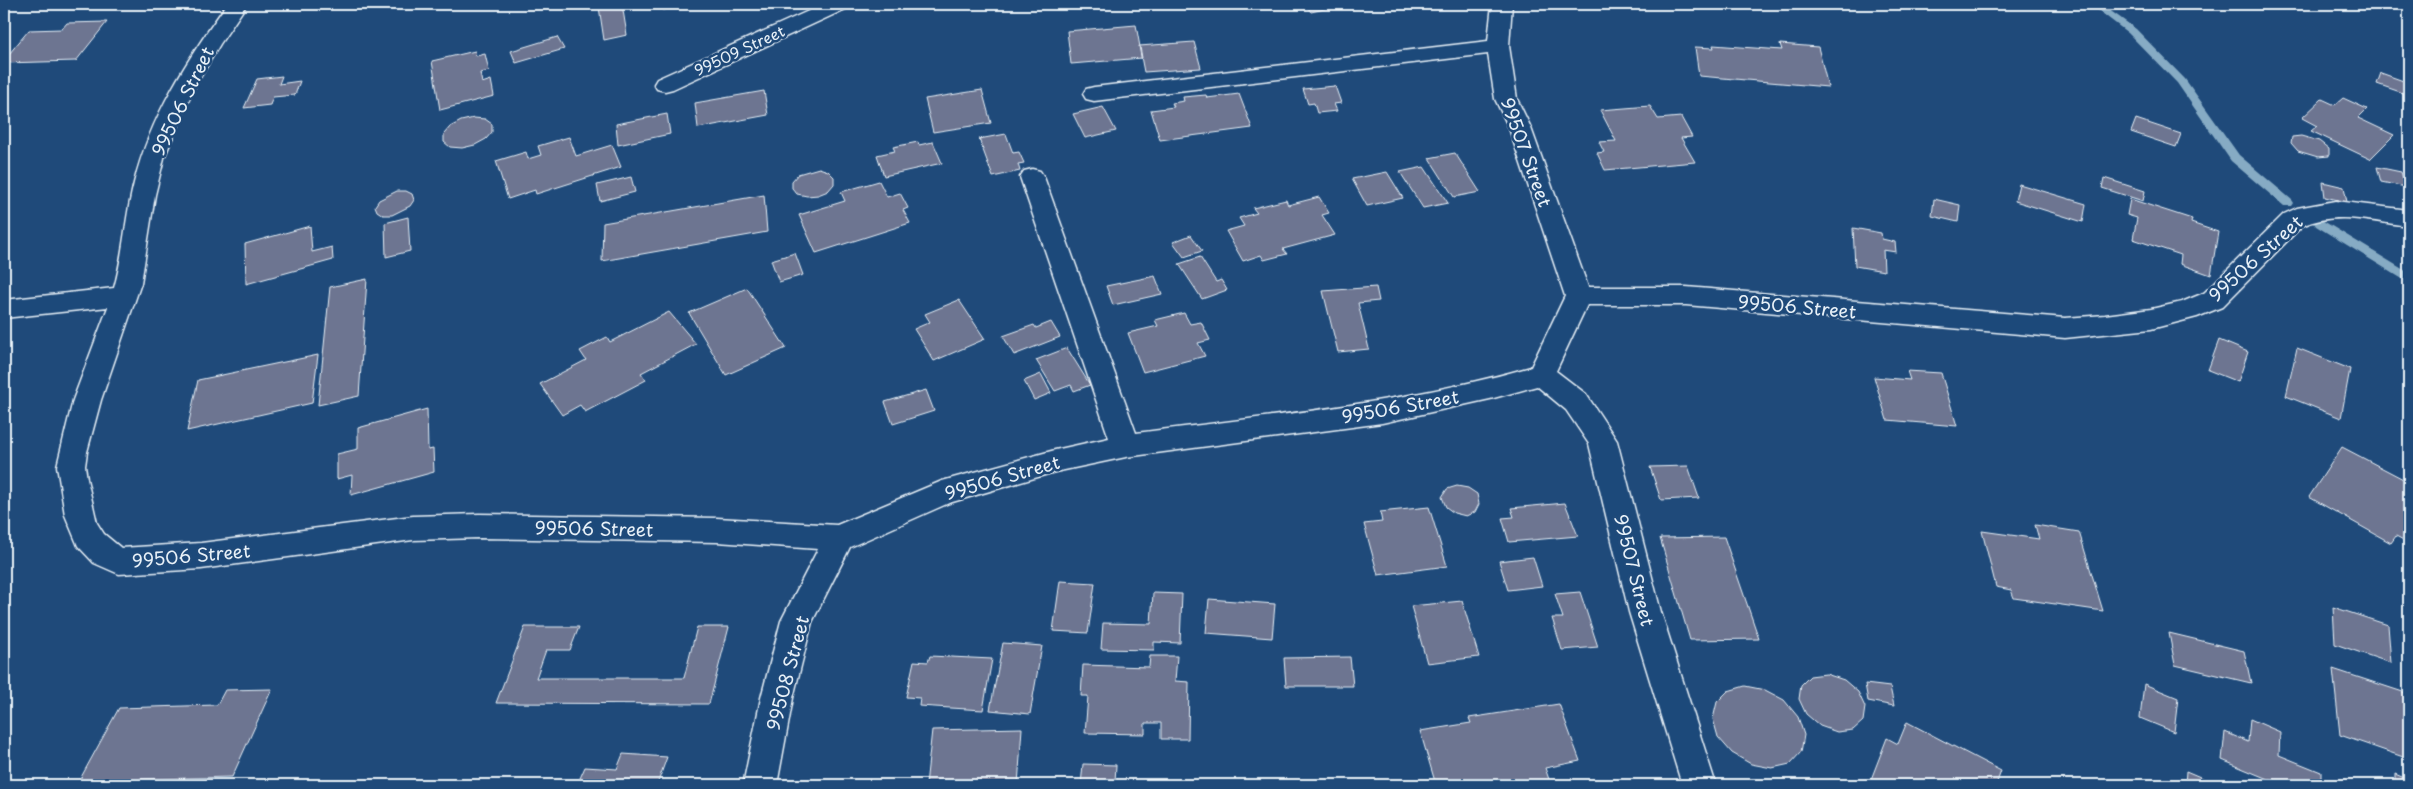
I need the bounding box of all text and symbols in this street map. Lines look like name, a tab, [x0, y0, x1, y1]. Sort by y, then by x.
street label: 99509 Street	[690, 19, 788, 81]
street label: 99506 Street	[144, 42, 220, 160]
street label: 99507 Street	[1495, 94, 1559, 210]
street label: 99506 Street	[2202, 208, 2308, 308]
street label: 99506 Street	[1737, 287, 1857, 325]
street label: 99506 Street	[1339, 382, 1461, 430]
street label: 99506 Street	[941, 448, 1063, 506]
street label: 99507 Street	[1608, 511, 1662, 629]
street label: 99506 Street	[534, 513, 654, 543]
street label: 99506 Street	[131, 536, 251, 574]
street label: 99508 Street	[759, 613, 815, 733]

